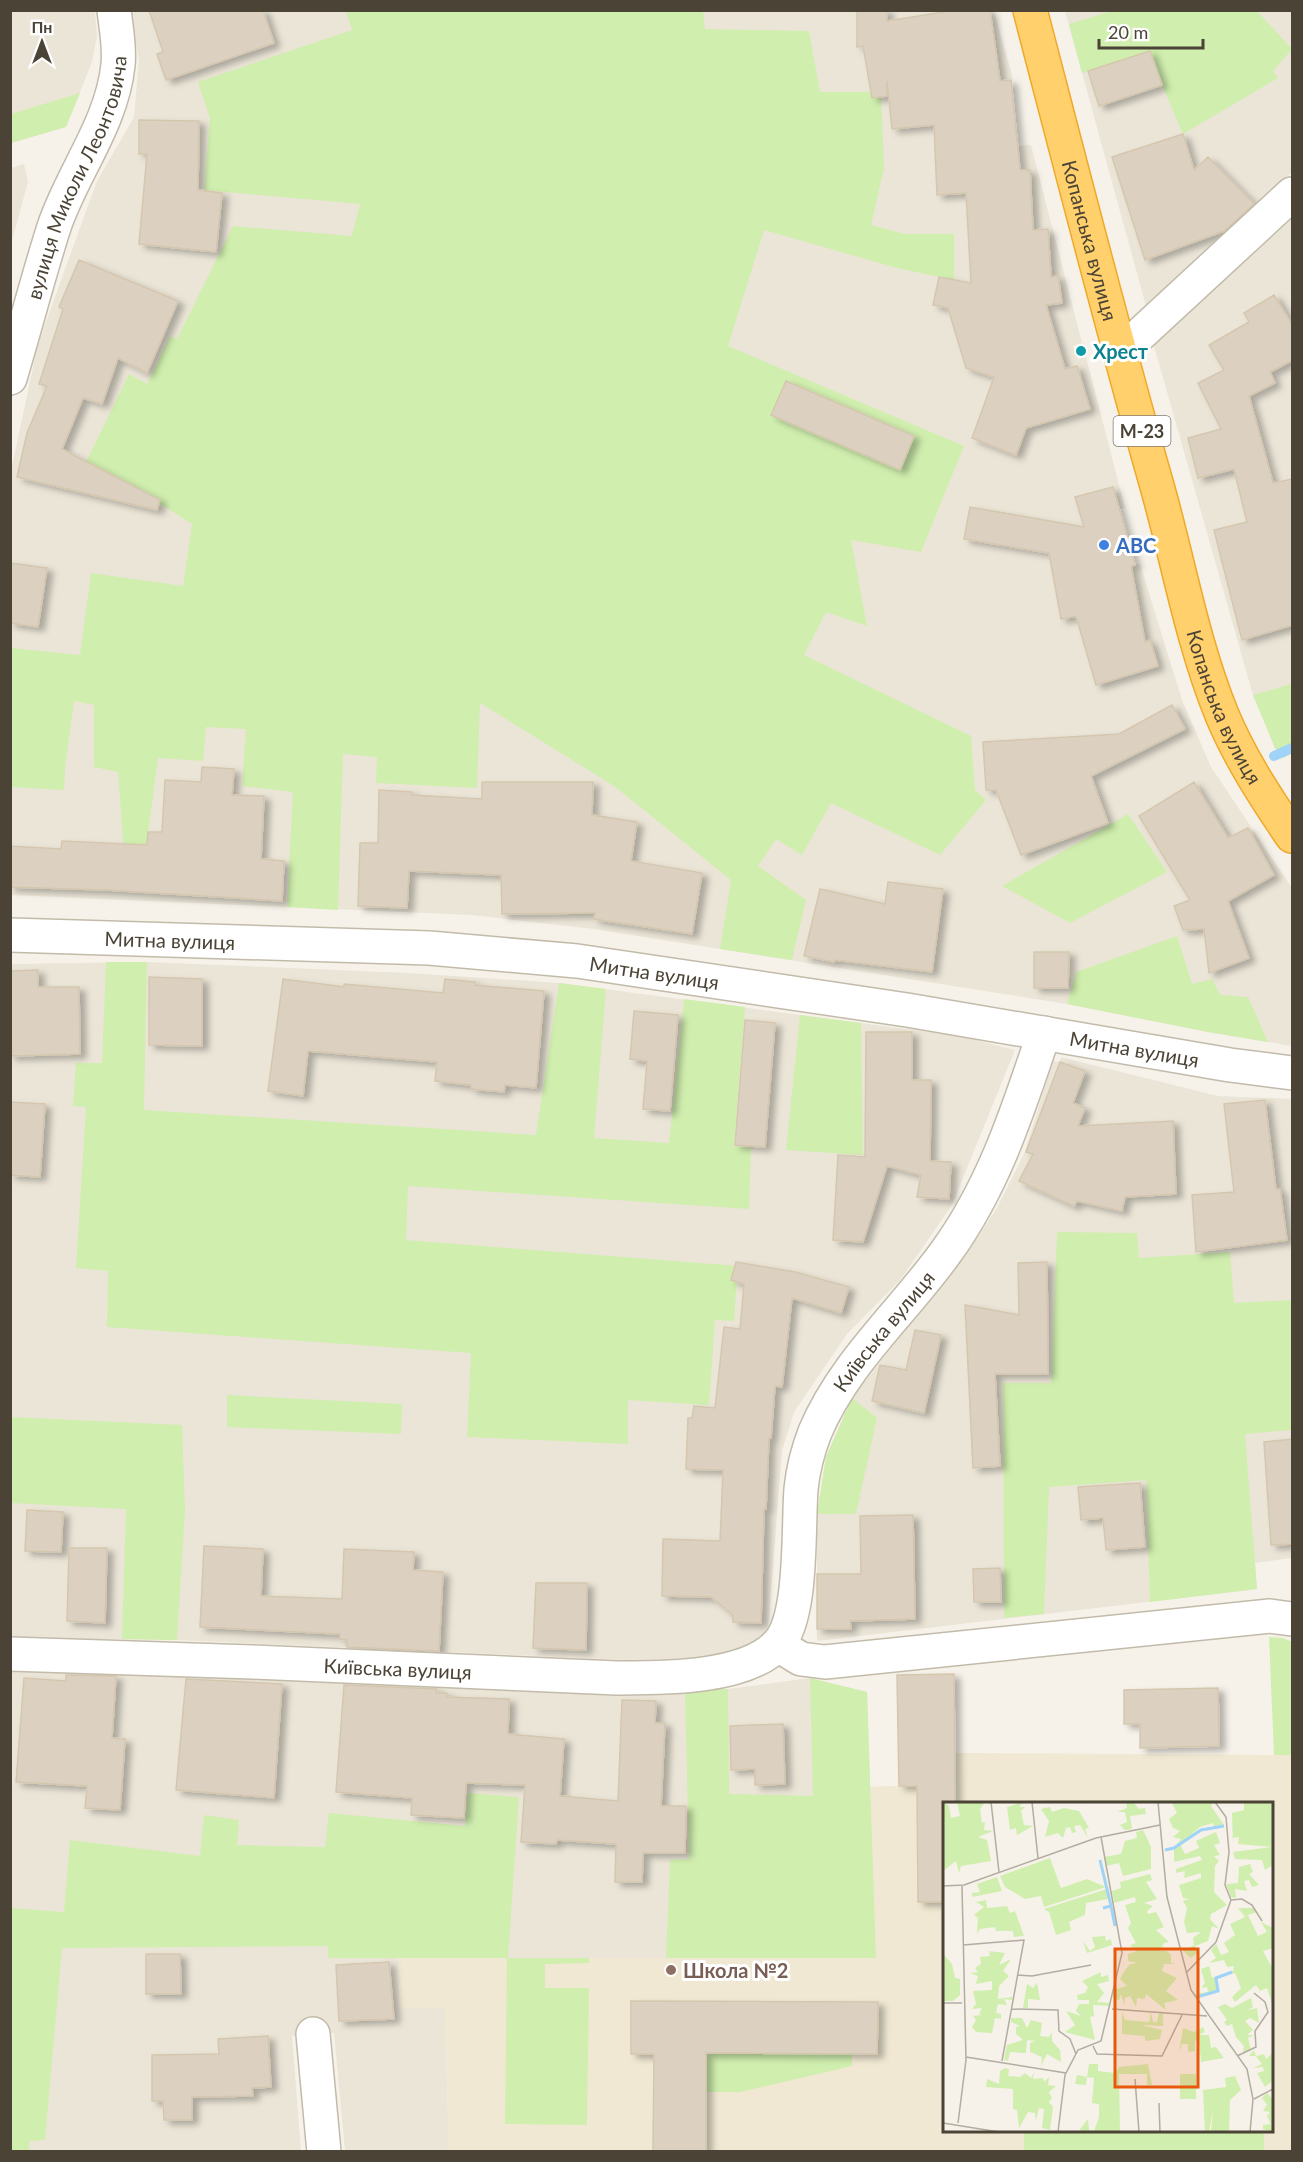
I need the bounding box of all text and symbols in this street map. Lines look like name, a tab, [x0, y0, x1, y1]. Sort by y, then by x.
north arrow	[12, 12, 72, 72]
scale bar	[1099, 12, 1202, 50]
text: Пн	[32, 17, 52, 36]
text: 20 m	[1108, 21, 1148, 43]
street label: вулиця Миколи Леонтовича	[21, 55, 131, 302]
street label: Копанська вулиця	[1058, 157, 1123, 323]
place label: Хрест	[1093, 339, 1149, 363]
marker: Хрест	[1074, 344, 1088, 358]
road number: М-23	[1114, 416, 1170, 446]
place label: ABC	[1115, 533, 1156, 557]
marker: ABC	[1097, 538, 1111, 552]
street label: Копанська вулиця	[1182, 627, 1267, 788]
street label: Митна вулиця	[104, 926, 236, 954]
street label: Митна вулиця	[588, 951, 721, 994]
street label: Митна вулиця	[1068, 1026, 1201, 1072]
street label: Київська вулиця	[828, 1266, 939, 1396]
street label: Київська вулиця	[323, 1653, 472, 1684]
inset map	[943, 1802, 1273, 2132]
place label: Школа №2	[683, 1958, 788, 1982]
marker: Школа №2	[664, 1963, 678, 1977]

